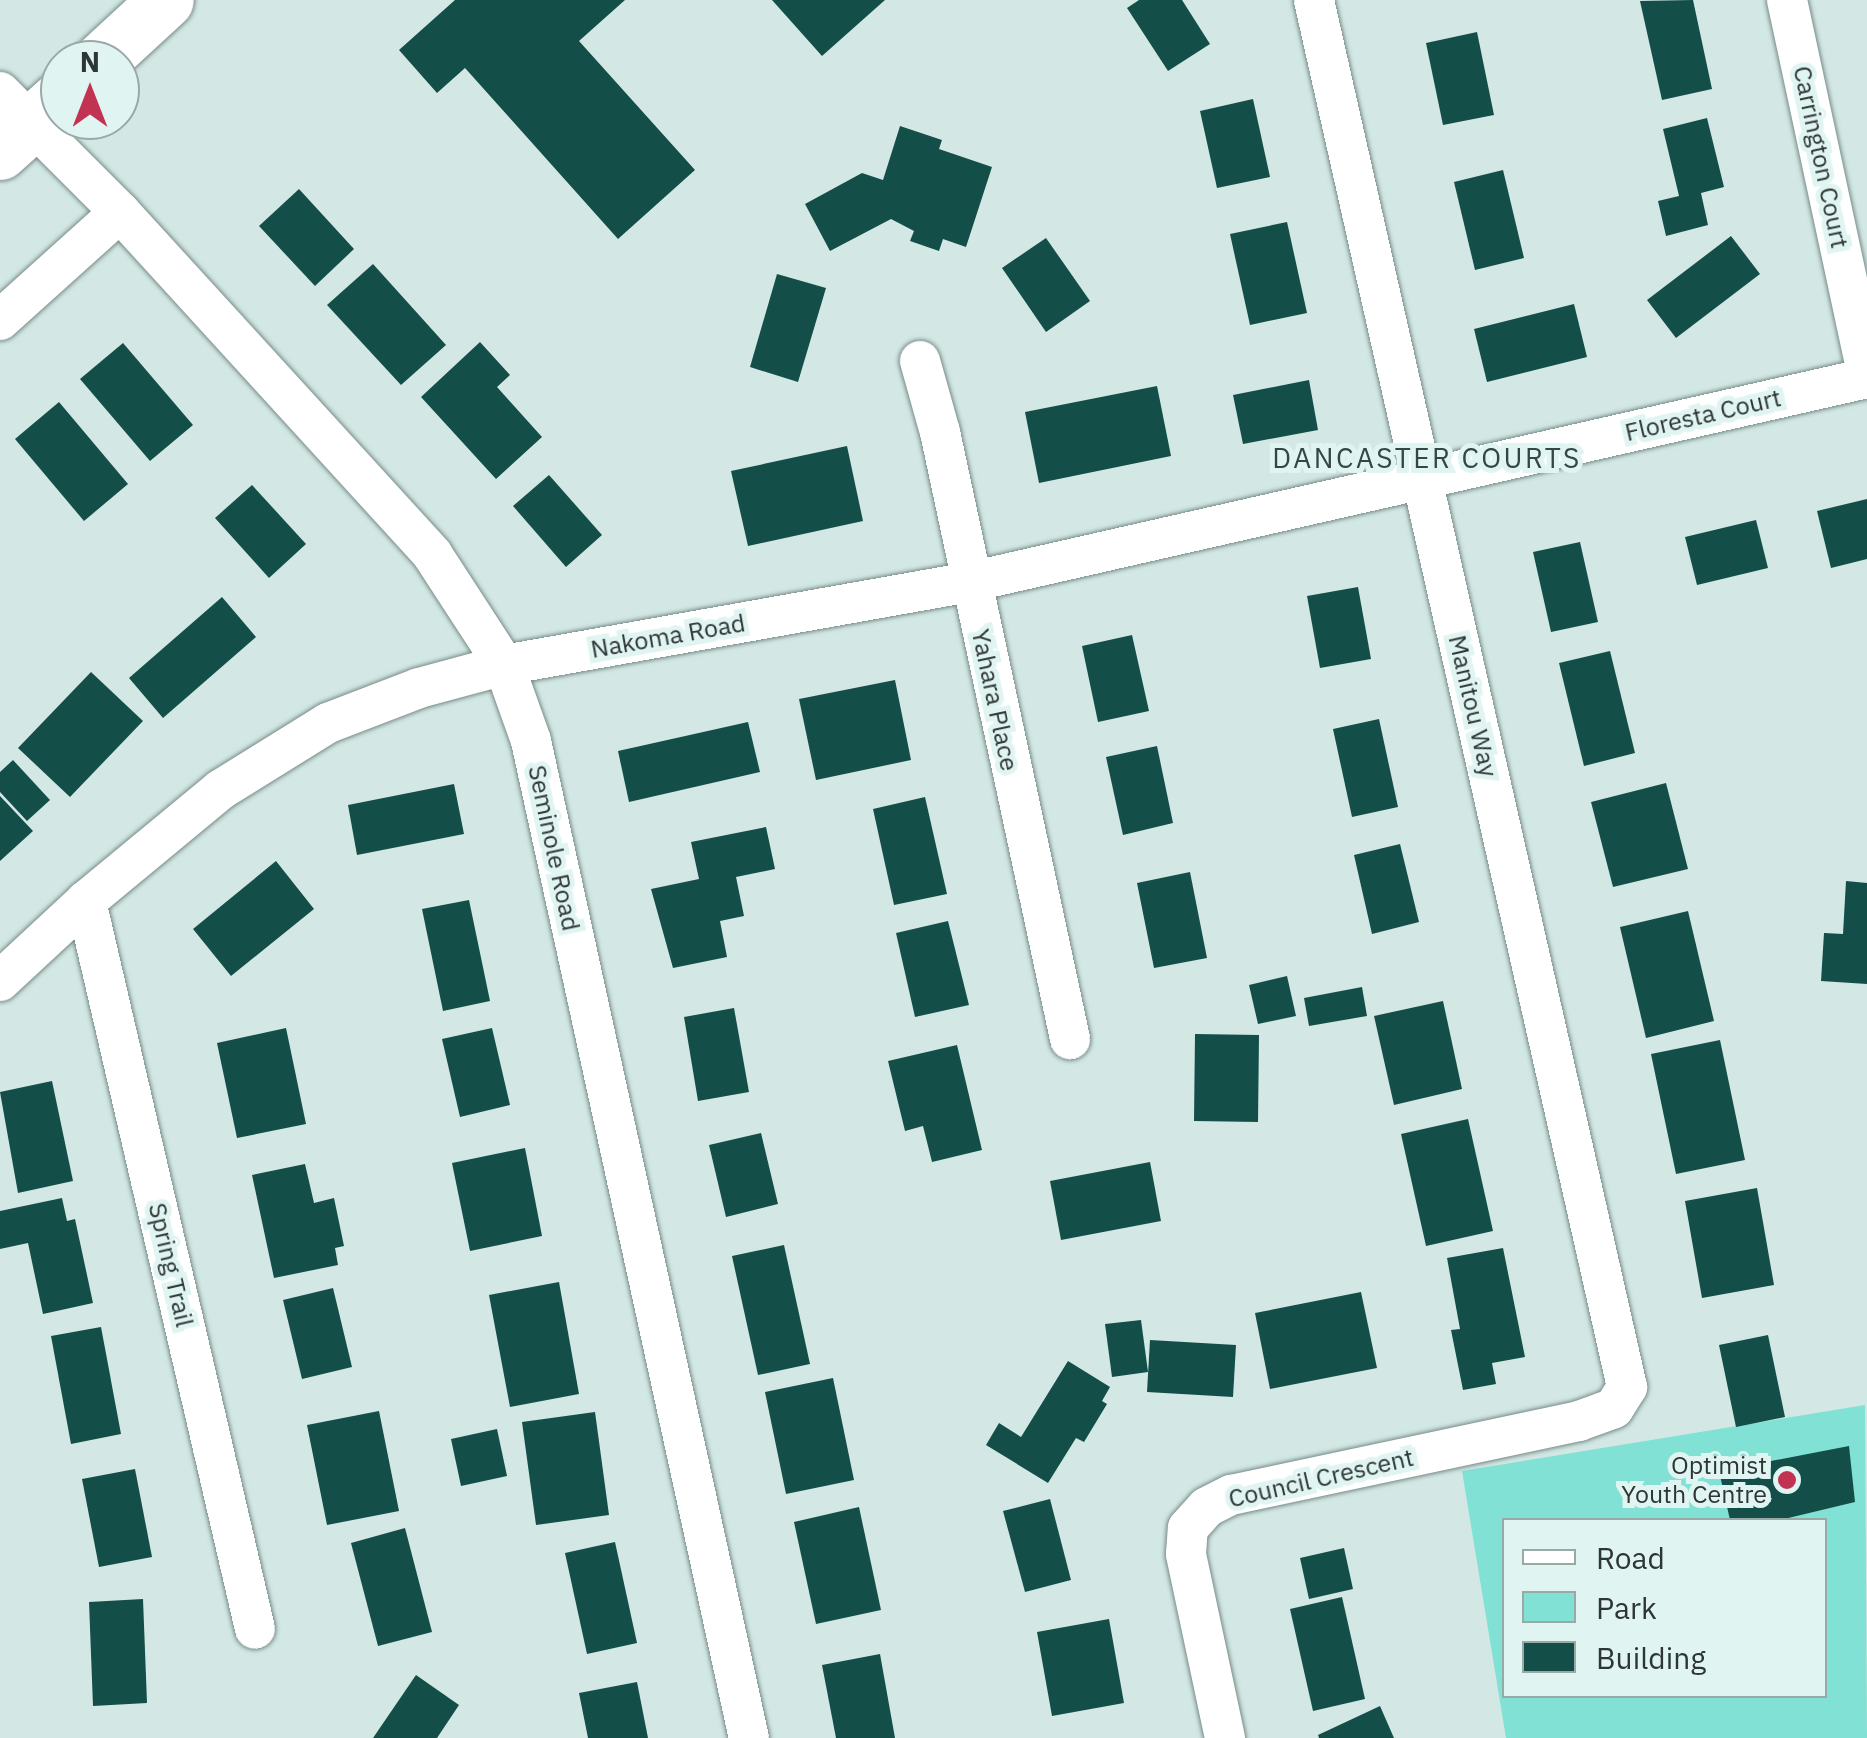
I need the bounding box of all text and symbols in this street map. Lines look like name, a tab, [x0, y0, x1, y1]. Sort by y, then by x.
north arrow	[40, 40, 140, 140]
text: N	[80, 43, 100, 80]
street label: Carrington Court	[1787, 63, 1855, 251]
street label: Floresta Court	[1622, 382, 1784, 448]
district label: DANCASTER COURTS	[1272, 441, 1582, 475]
street label: Nakoma Road	[588, 608, 748, 664]
street label: Yahara Place	[965, 626, 1025, 774]
street label: Manitou Way	[1442, 632, 1504, 780]
street label: Seminole Road	[522, 763, 586, 933]
street label: Spring Trail	[142, 1200, 200, 1330]
street label: Council Crescent	[1226, 1442, 1416, 1514]
place label: Optimist Youth Centre	[1621, 1451, 1767, 1510]
marker: Optimist Youth Centre	[1776, 1469, 1798, 1491]
legend	[1502, 1518, 1827, 1698]
text: Road	[1596, 1538, 1665, 1577]
text: Park	[1596, 1588, 1657, 1627]
text: Building	[1596, 1638, 1706, 1677]

